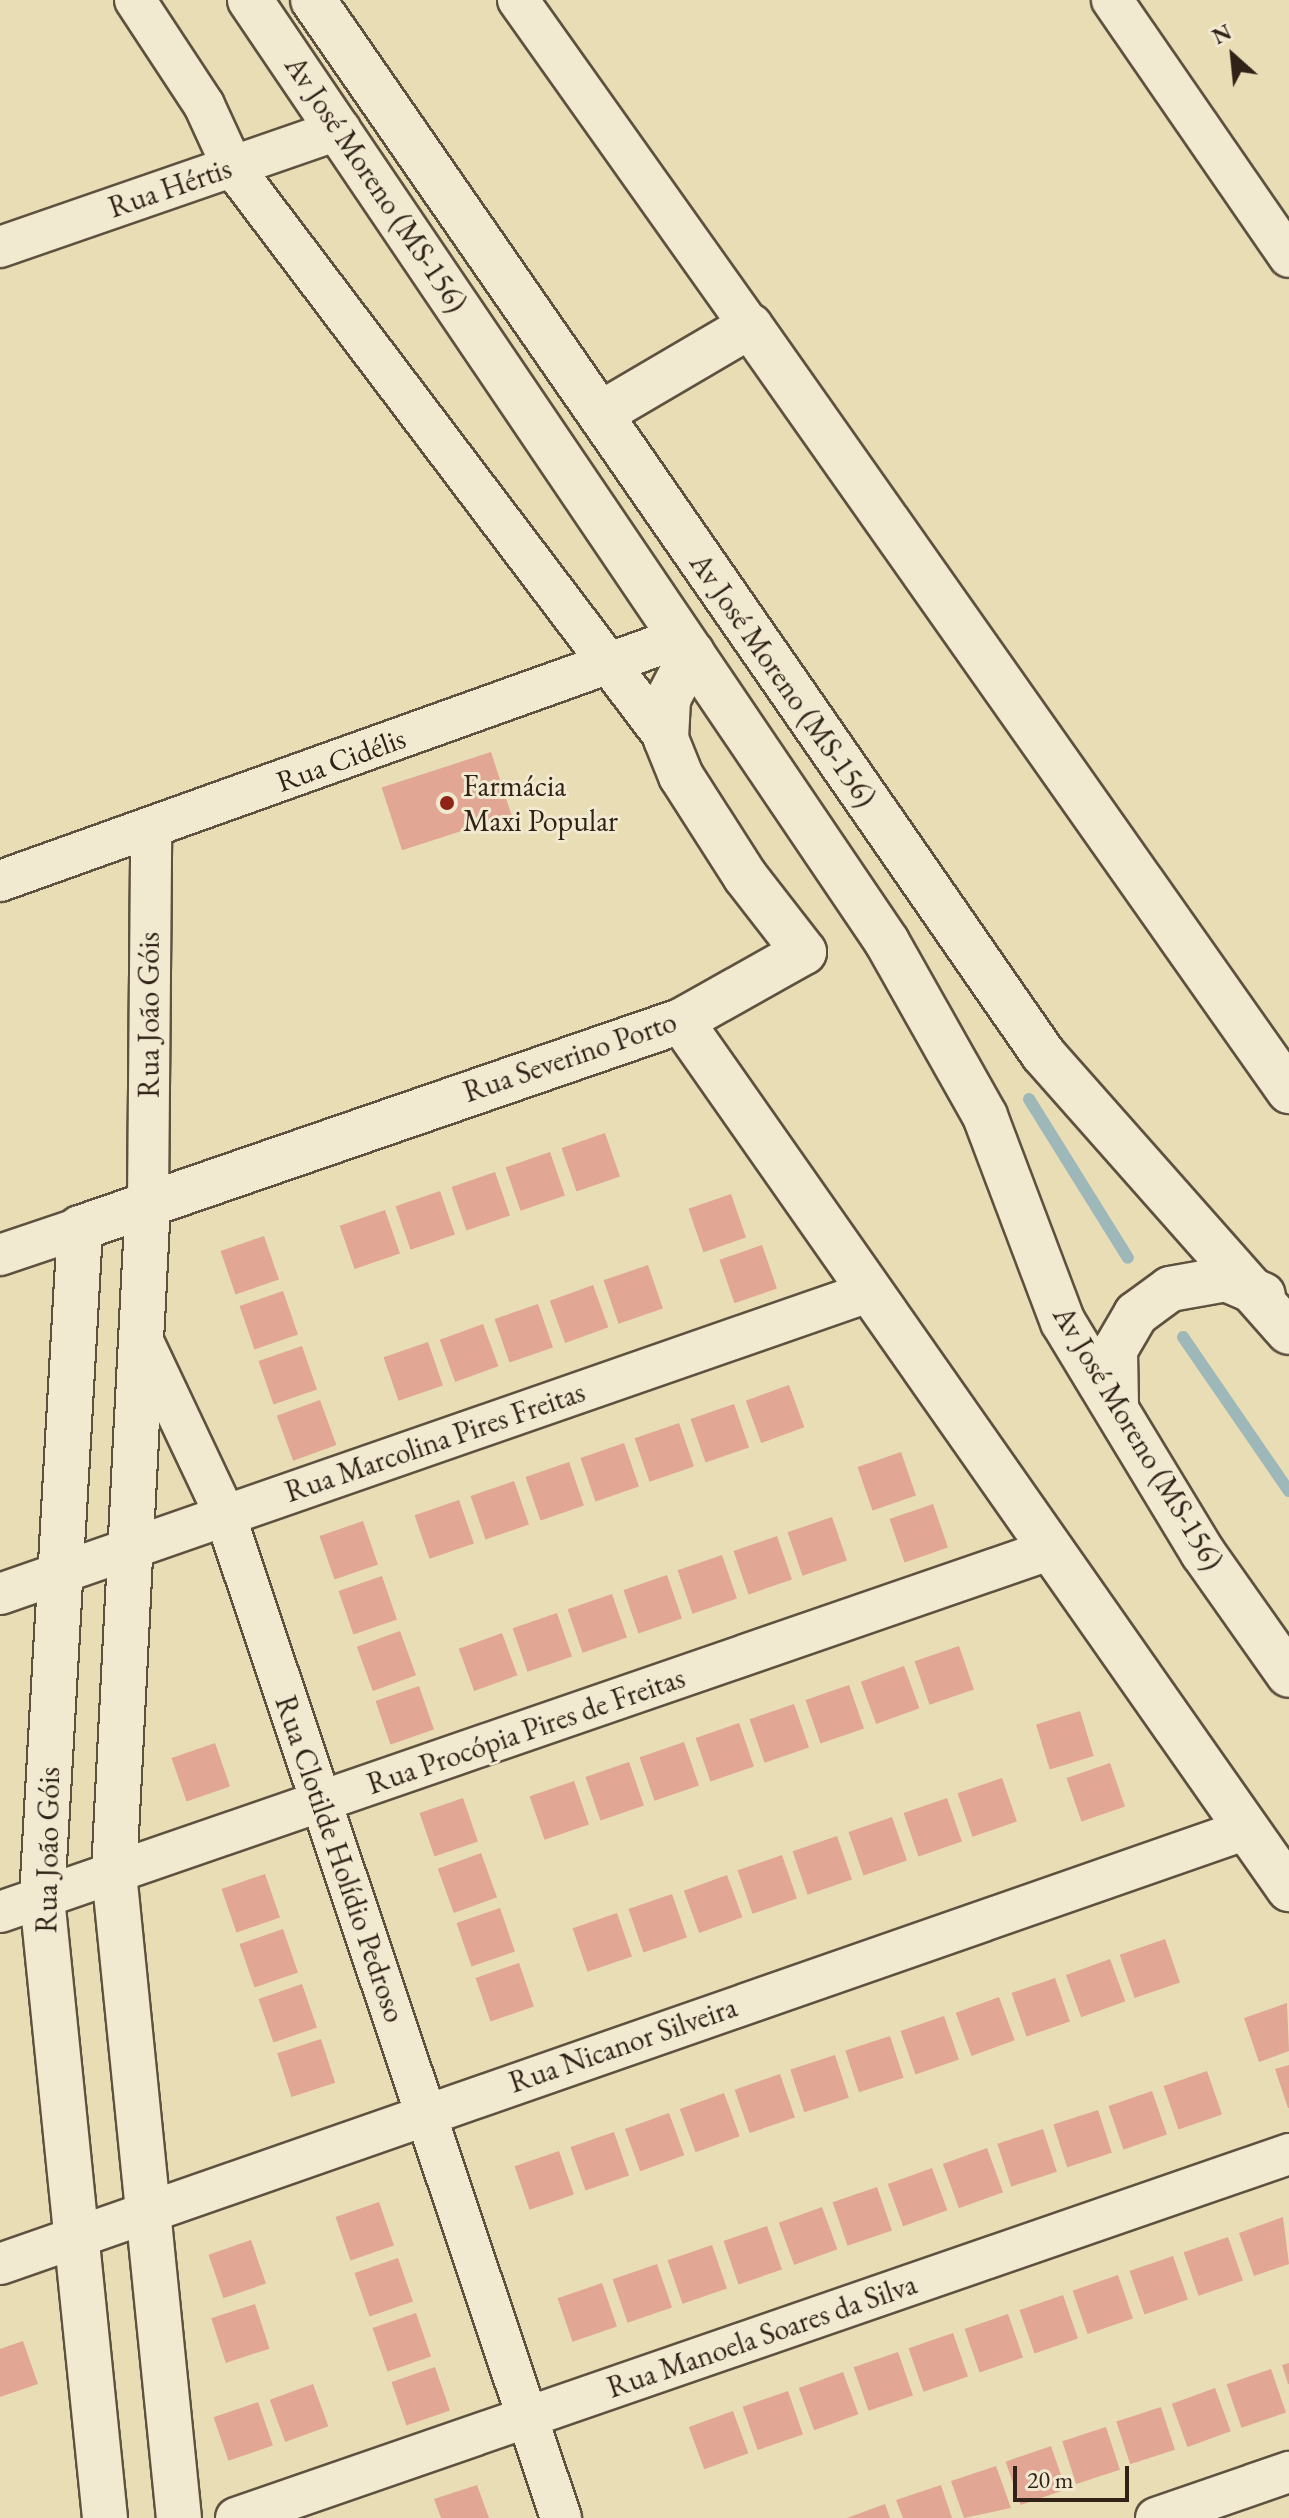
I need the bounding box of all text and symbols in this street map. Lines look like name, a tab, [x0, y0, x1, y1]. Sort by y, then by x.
north arrow	[1193, 16, 1273, 96]
text: N	[1207, 17, 1236, 51]
street label: Av José Moreno (MS-156)	[277, 49, 475, 319]
street label: Rua Hértis	[104, 150, 236, 226]
street label: Av José Moreno (MS-156)	[682, 546, 884, 814]
street label: Rua Cidélis	[271, 720, 411, 800]
place label: Farmácia Maxi Popular	[463, 768, 618, 838]
marker: Farmácia Maxi Popular	[438, 794, 456, 812]
street label: Rua João Góis	[131, 932, 167, 1098]
street label: Rua Severino Porto	[459, 1004, 681, 1110]
street label: Av José Moreno (MS-156)	[1045, 1300, 1231, 1576]
street label: Rua Marcolina Pires Freitas	[280, 1374, 590, 1510]
street label: Rua Procópia Pires de Freitas	[362, 1660, 690, 1802]
street label: Rua Clotilde Holídio Pedroso	[267, 1691, 413, 2027]
street label: Rua João Góis	[29, 1767, 67, 1933]
street label: Rua Nicanor Silveira	[504, 1989, 742, 2101]
street label: Rua Manoela Soares da Silva	[602, 2266, 922, 2406]
scale bar	[1017, 2450, 1133, 2500]
text: 20 m	[1027, 2464, 1074, 2495]

